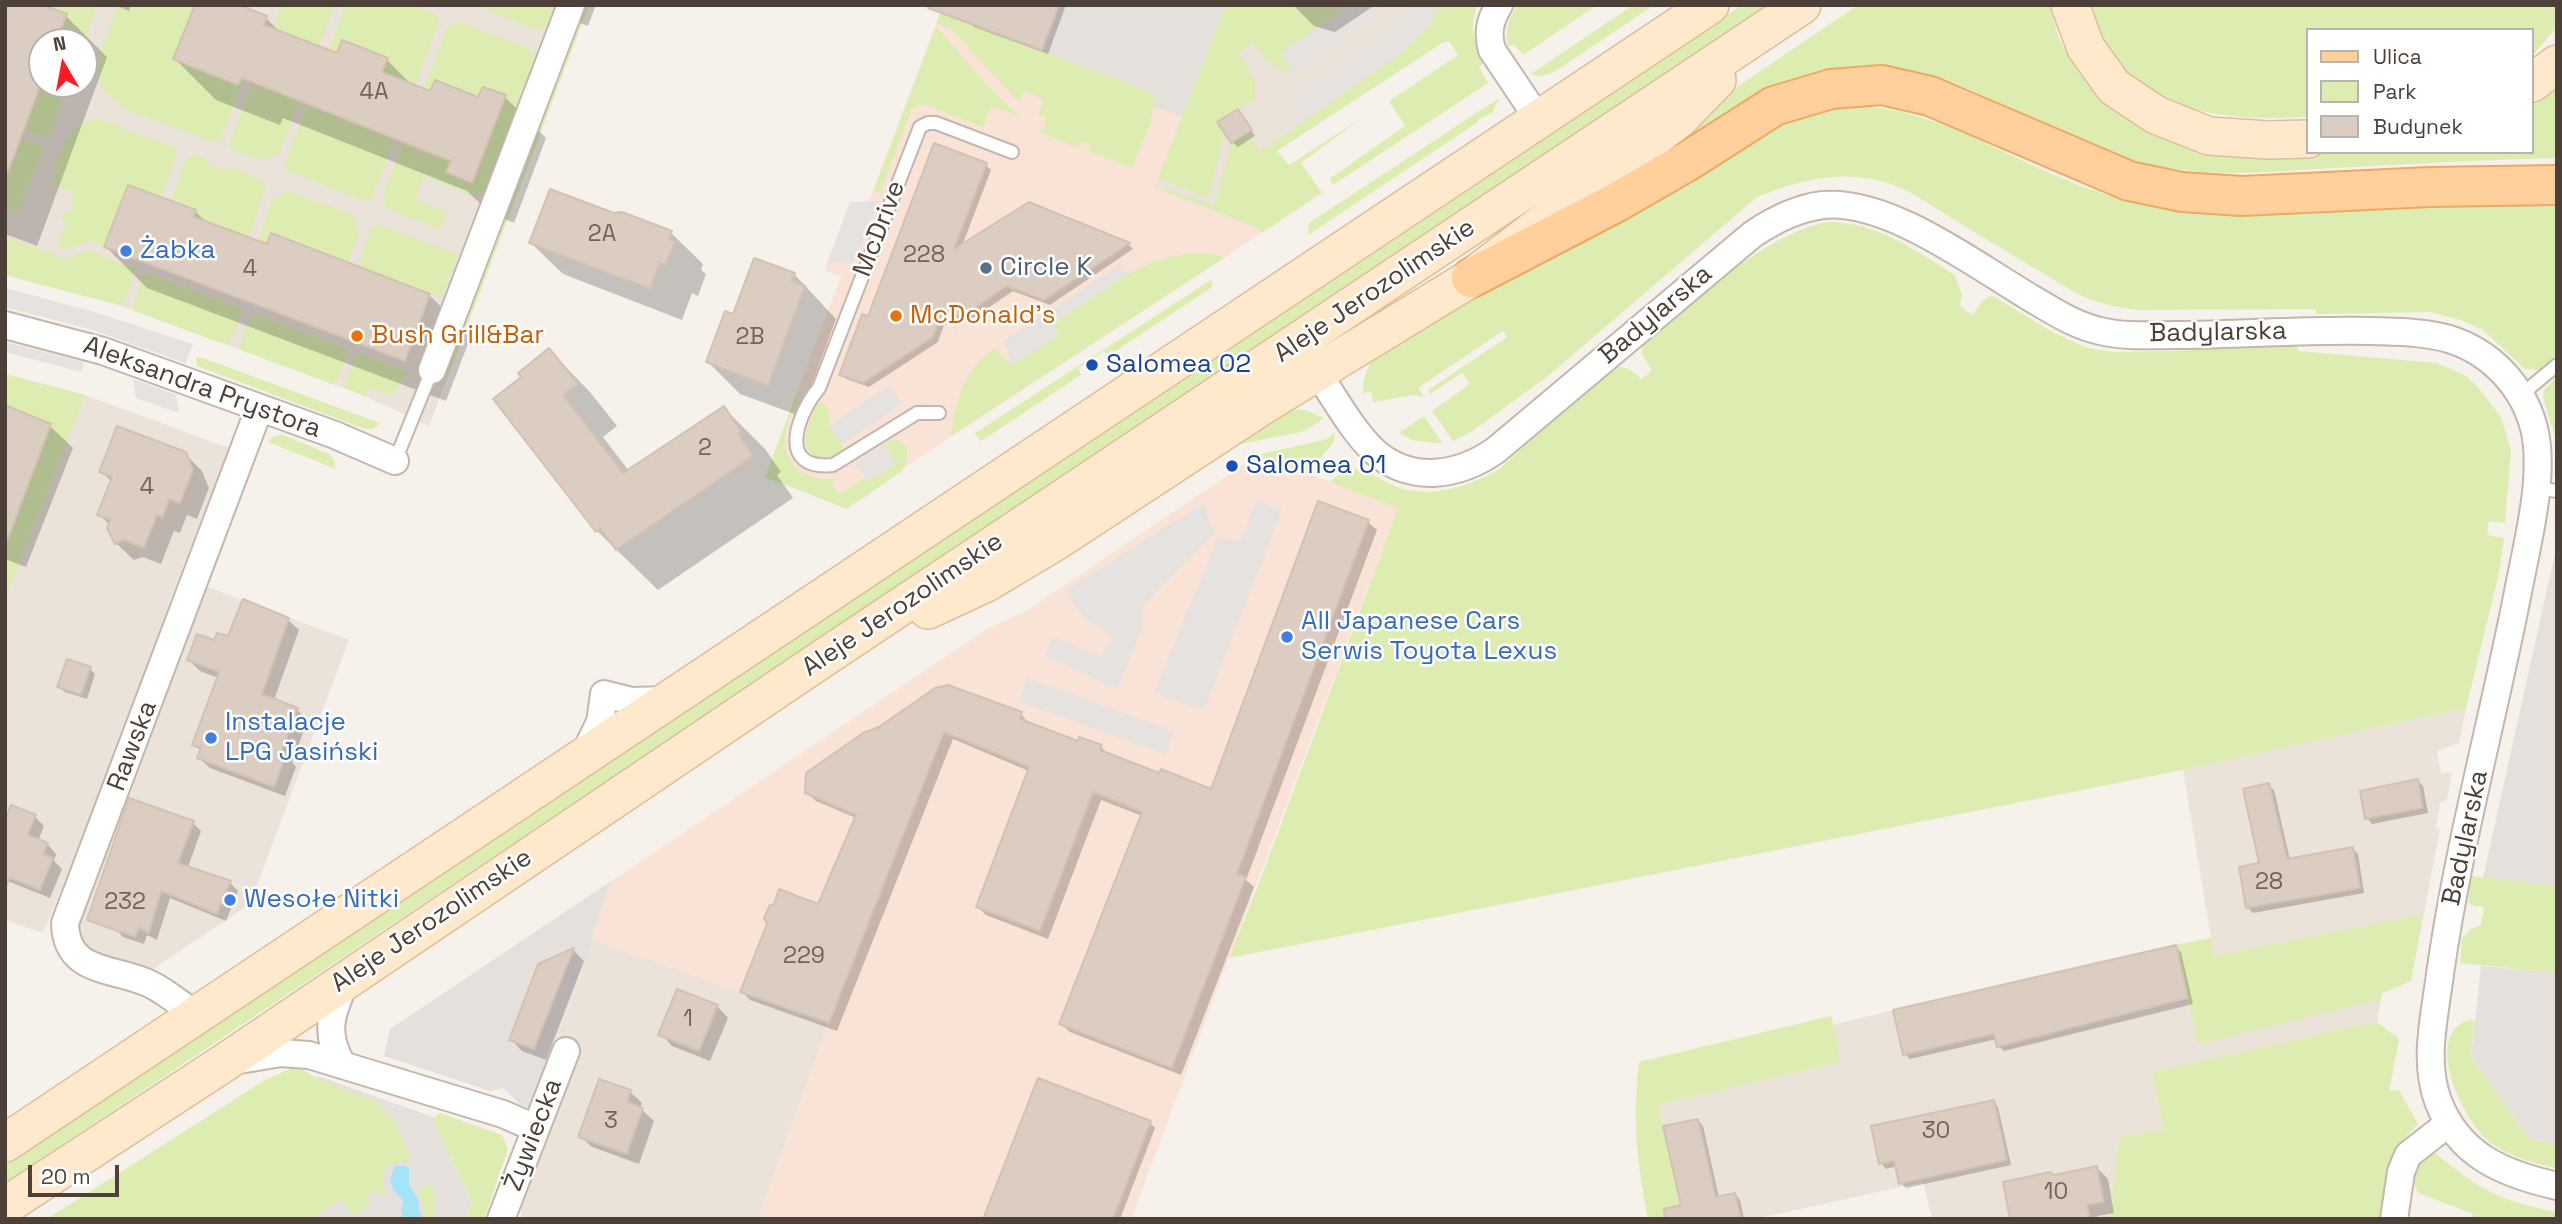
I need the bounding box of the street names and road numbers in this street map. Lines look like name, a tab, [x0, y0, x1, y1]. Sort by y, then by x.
street label: McDrive	[847, 177, 913, 281]
street label: Aleje Jerozolimskie	[1269, 212, 1481, 370]
street label: Badylarska	[1593, 259, 1719, 371]
street label: Badylarska	[2149, 316, 2287, 350]
street label: Aleksandra Prystora	[79, 330, 325, 446]
street label: Aleje Jerozolimskie	[797, 526, 1009, 684]
street label: Rawska	[102, 696, 164, 796]
street label: Badylarska	[2436, 767, 2496, 909]
street label: Aleje Jerozolimskie	[326, 842, 538, 1000]
street label: Żywiecka	[498, 1075, 570, 1195]

